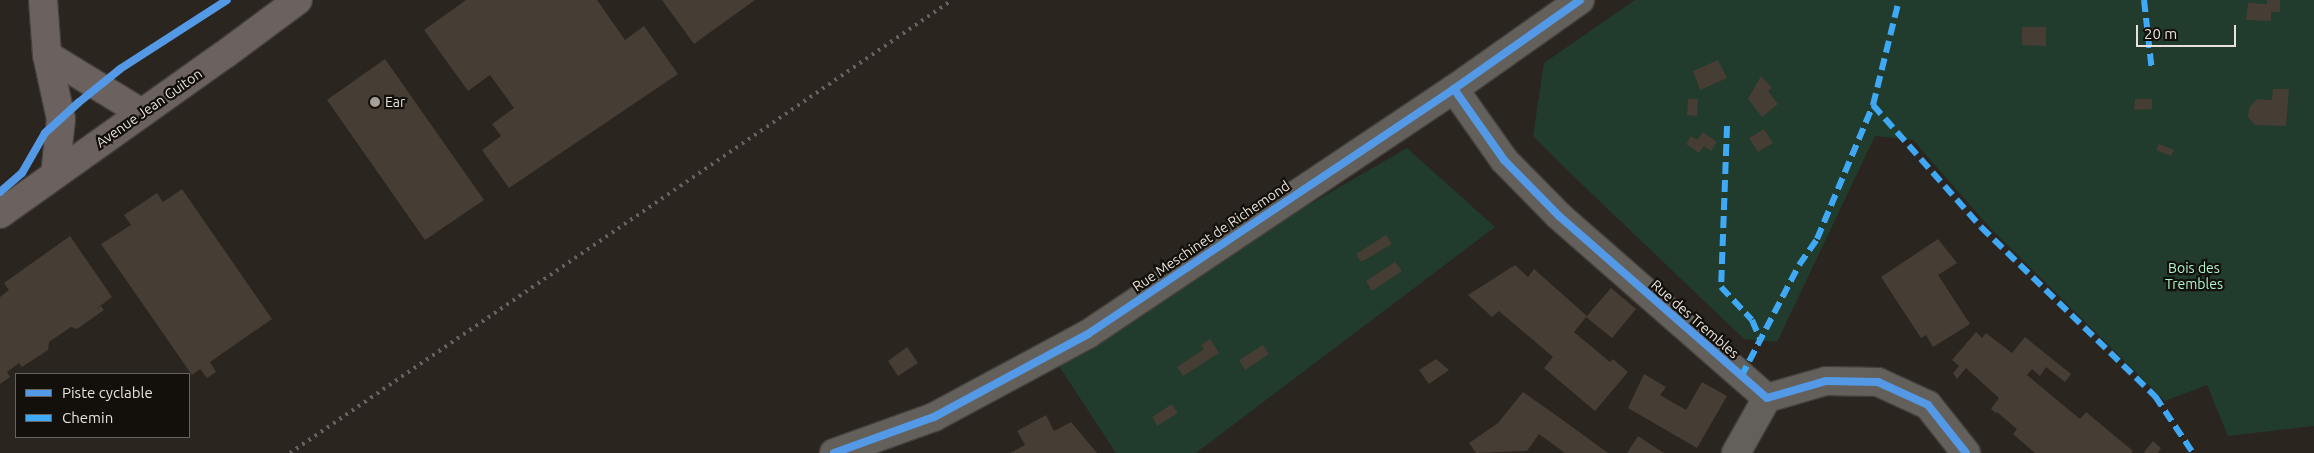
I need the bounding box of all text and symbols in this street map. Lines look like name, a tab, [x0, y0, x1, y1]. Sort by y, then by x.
scale bar	[2139, 15, 2239, 47]
text: 20 m	[2144, 25, 2177, 42]
street label: Avenue Jean Guiton	[93, 65, 205, 151]
place label: Ear	[385, 94, 405, 110]
marker: Ear	[369, 96, 381, 108]
street label: Rue Meschinet de Richemond	[1129, 177, 1293, 295]
park label: Bois des Trembles	[2165, 260, 2223, 292]
street label: Rue des Trembles	[1648, 276, 1742, 362]
legend	[15, 373, 190, 438]
text: Piste cyclable	[62, 384, 153, 401]
text: Chemin	[62, 409, 113, 426]

